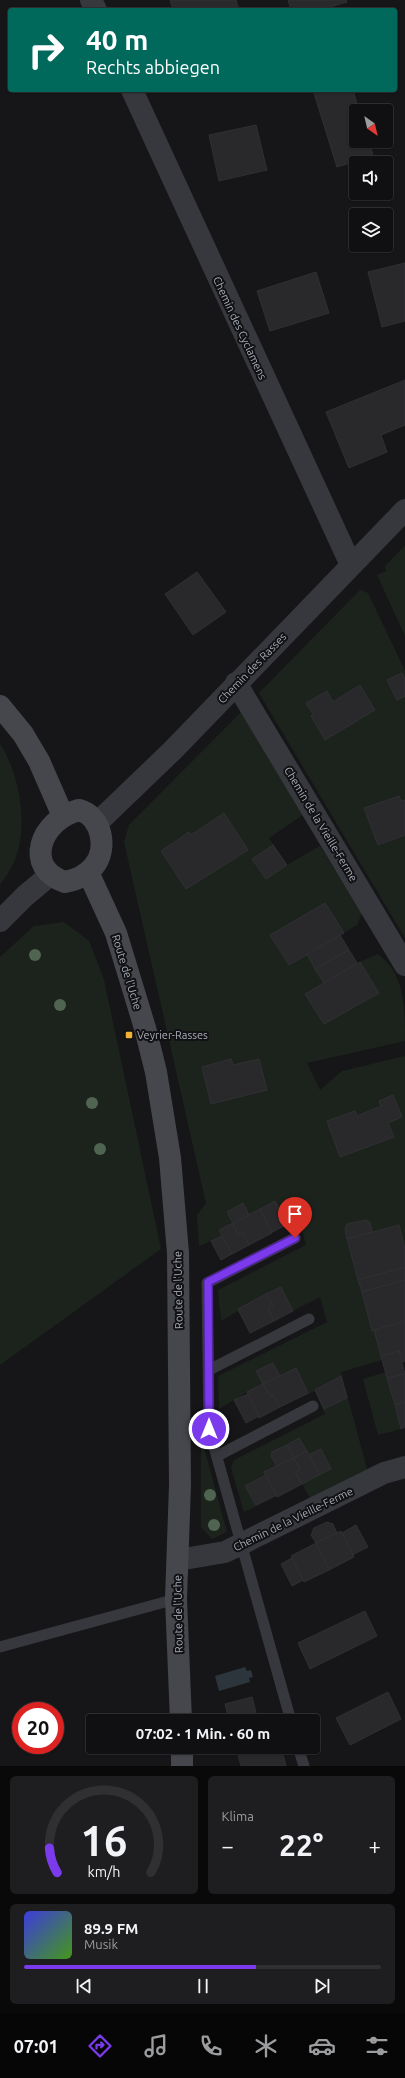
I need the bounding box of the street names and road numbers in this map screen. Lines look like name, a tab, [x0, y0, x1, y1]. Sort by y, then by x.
street label: Chemin des Cyclamens	[211, 275, 269, 382]
street label: Chemin des Rasses	[215, 630, 289, 706]
street label: Chemin de la Vieille-Ferme	[282, 765, 360, 883]
street label: Route de l'Uche	[110, 933, 144, 1011]
street label: Route de l'Uche	[171, 1251, 185, 1329]
street label: Chemin de la Vieille-Ferme	[231, 1485, 355, 1553]
street label: Route de l'Uche	[171, 1575, 185, 1653]

